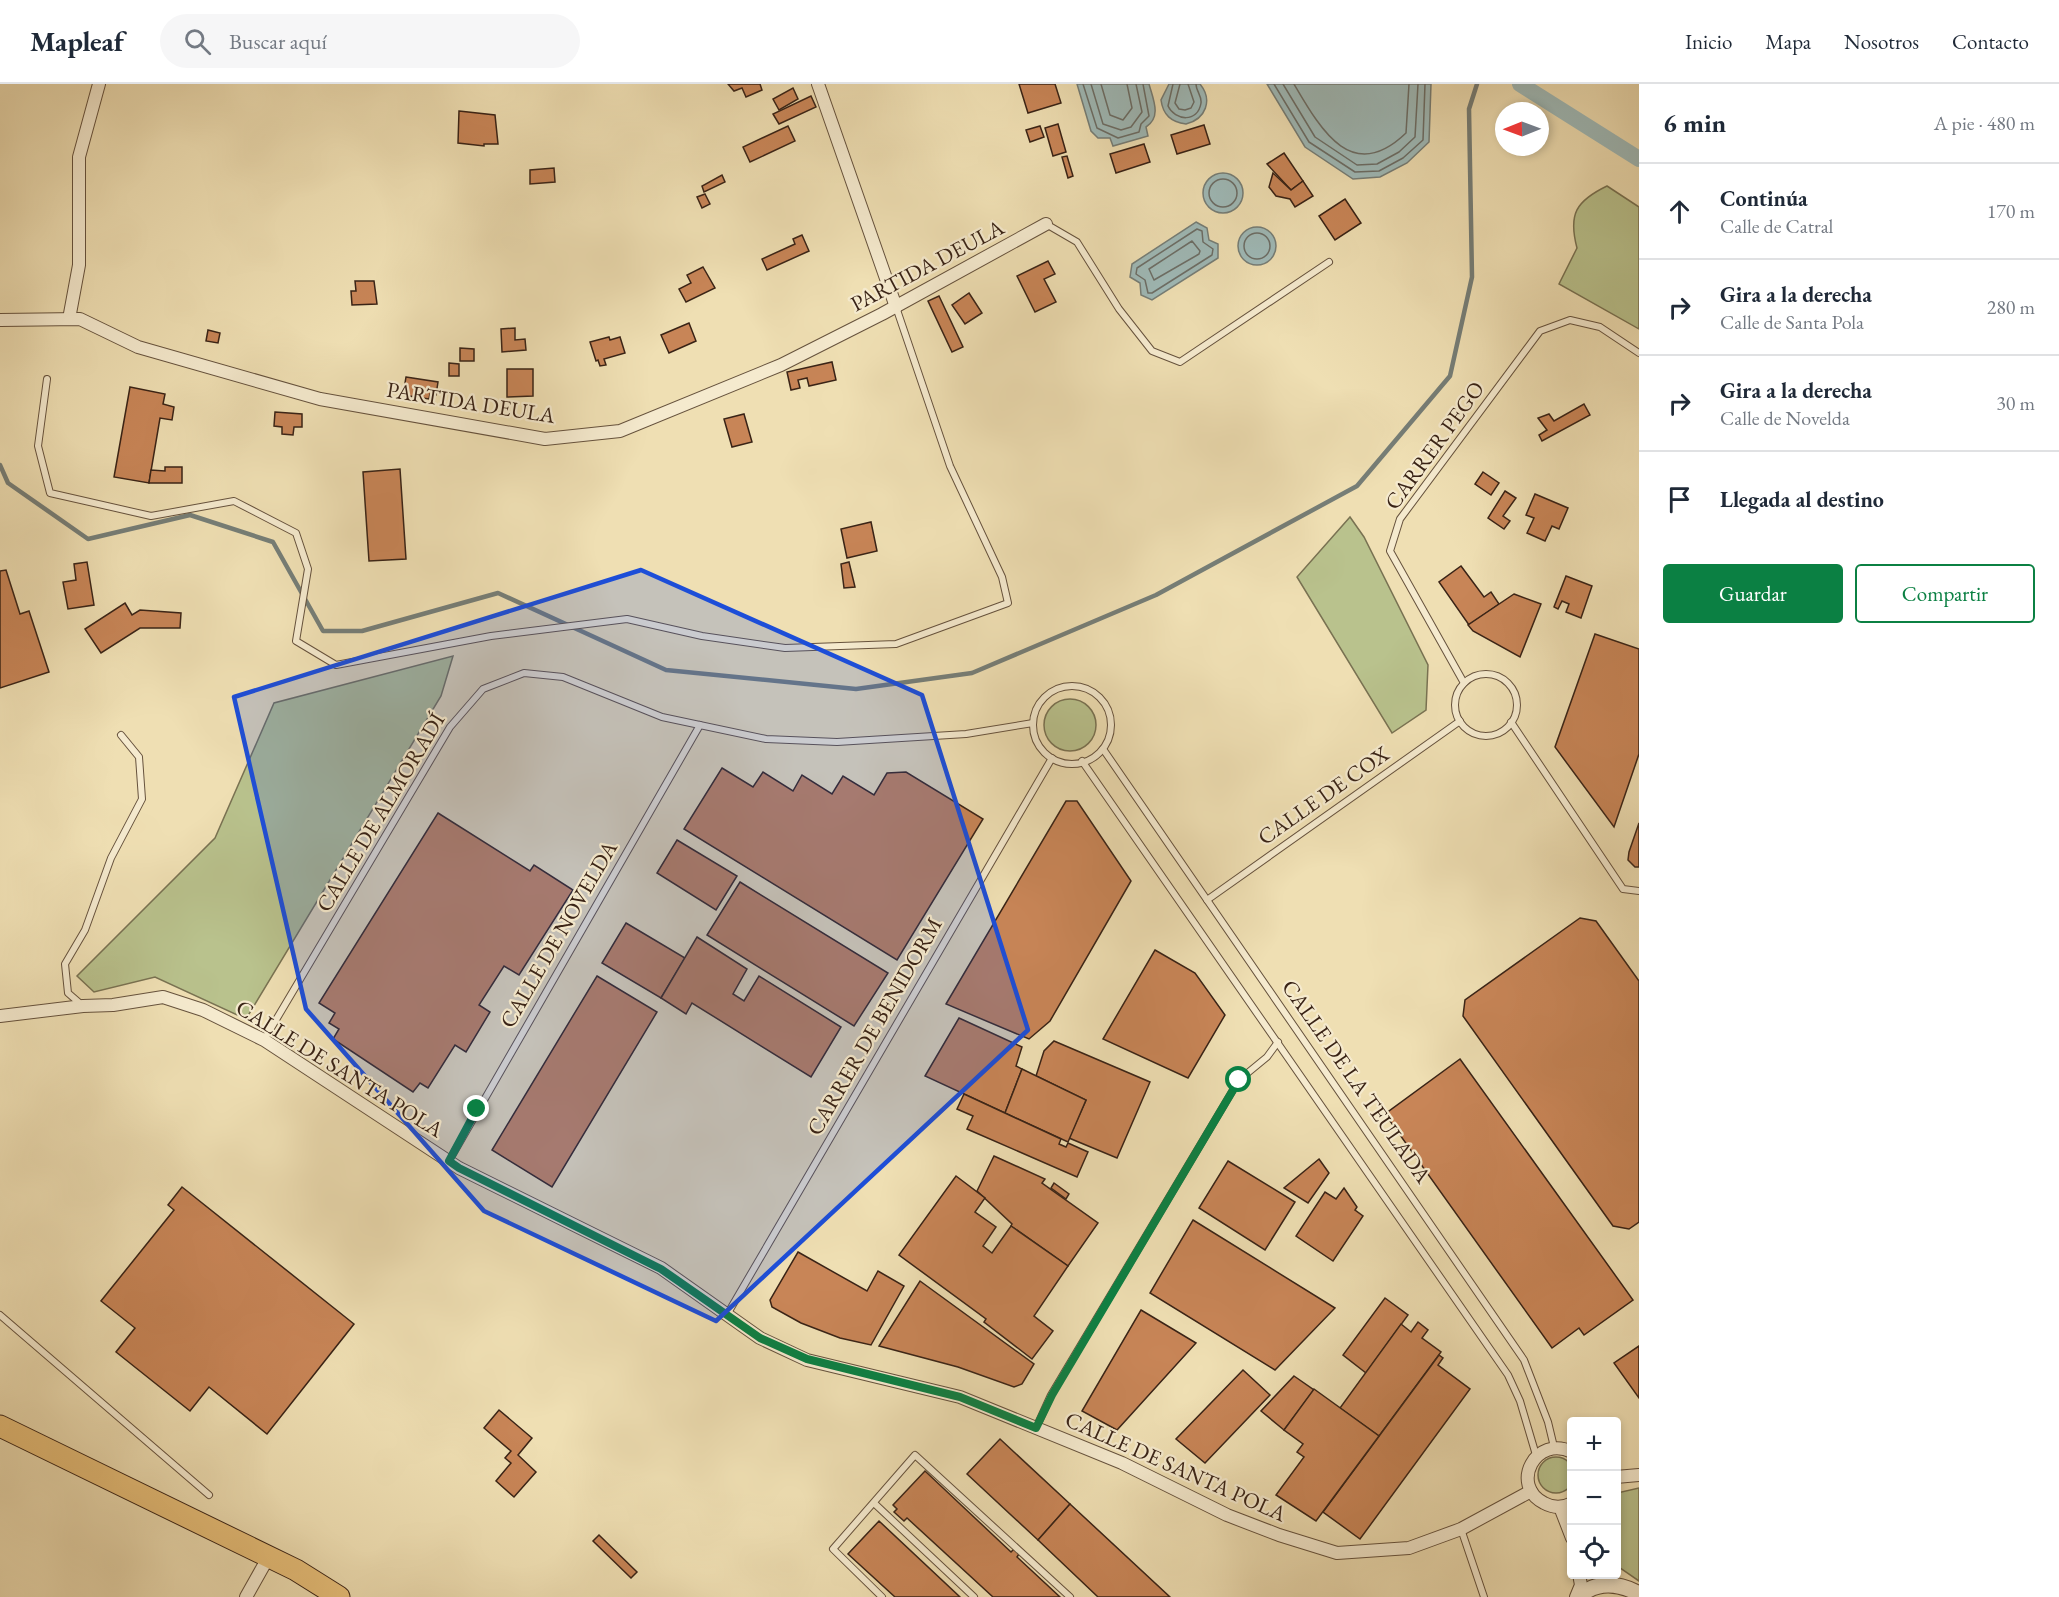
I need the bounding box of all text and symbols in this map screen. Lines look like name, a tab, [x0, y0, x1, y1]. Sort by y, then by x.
search box	[160, 14, 580, 68]
text: Mapleaf	[30, 23, 124, 59]
icon: search	[181, 25, 214, 58]
text: Buscar aquí	[229, 27, 327, 56]
text: Inicio	[1685, 28, 1732, 55]
text: Mapa	[1765, 28, 1811, 55]
text: Nosotros	[1844, 28, 1919, 55]
text: Contacto	[1952, 28, 2029, 55]
north arrow	[1495, 102, 1549, 156]
text: 6 min	[1663, 106, 1726, 140]
text: A pie · 480 m	[1934, 110, 2035, 136]
text: Continúa	[1720, 184, 1808, 213]
icon: ahead	[1663, 195, 1696, 228]
text: 170 m	[1987, 198, 2035, 224]
street label: PARTIDA DEULA	[845, 212, 1010, 318]
text: Calle de Catral	[1720, 213, 1833, 239]
text: Gira a la derecha	[1720, 280, 1872, 309]
icon: right	[1663, 291, 1696, 324]
text: 280 m	[1987, 294, 2035, 320]
text: Calle de Santa Pola	[1720, 309, 1864, 335]
street label: PARTIDA DEULA	[385, 375, 558, 430]
street label: CARRER PEGO	[1378, 375, 1491, 515]
text: Gira a la derecha	[1720, 376, 1872, 405]
icon: right	[1663, 387, 1696, 420]
text: 30 m	[1996, 390, 2035, 416]
text: Calle de Novelda	[1720, 405, 1850, 431]
icon: arrive	[1663, 483, 1696, 516]
text: Llegada al destino	[1720, 485, 1884, 514]
button: Guardar	[1663, 564, 1843, 623]
button: Compartir	[1855, 564, 2035, 623]
street label: CALLE DE ALMORADÍ	[309, 707, 452, 917]
street label: CALLE DE COX	[1252, 739, 1395, 851]
street label: CALLE DE NOVELDA	[493, 835, 624, 1033]
street label: CARRER DE BENIDORM	[800, 912, 949, 1141]
street label: CALLE DE LA TEULADA	[1275, 974, 1438, 1189]
street label: CALLE DE SANTA POLA	[231, 993, 449, 1144]
route start	[1225, 1066, 1251, 1092]
route end	[463, 1095, 489, 1121]
street label: CALLE DE SANTA POLA	[1061, 1405, 1292, 1529]
map controls	[1567, 1417, 1621, 1579]
button: +	[1567, 1417, 1621, 1471]
button: −	[1567, 1471, 1621, 1525]
button: locate	[1567, 1525, 1621, 1579]

